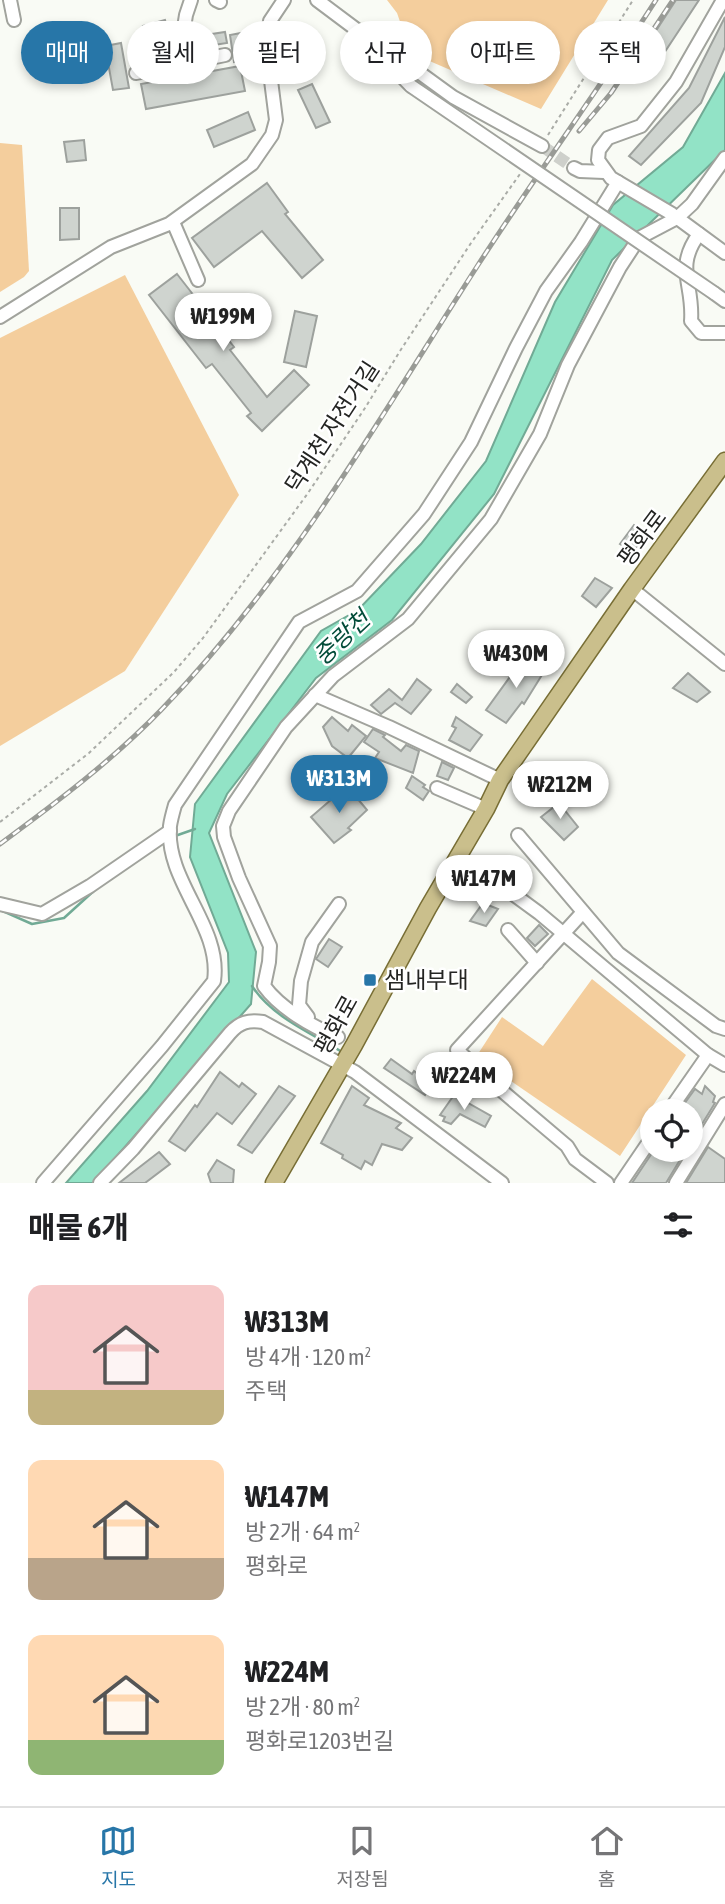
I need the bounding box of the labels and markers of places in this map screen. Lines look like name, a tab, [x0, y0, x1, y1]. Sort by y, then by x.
pin: ₩199M	[174, 294, 272, 353]
pin: ₩430M	[467, 630, 565, 690]
pin: ₩313M	[290, 756, 388, 815]
pin: ₩212M	[511, 762, 609, 821]
pin: ₩147M	[435, 856, 533, 915]
place label: 샘내부대	[384, 967, 469, 993]
marker: 샘내부대	[362, 972, 378, 988]
pin: ₩224M	[415, 1052, 513, 1112]

